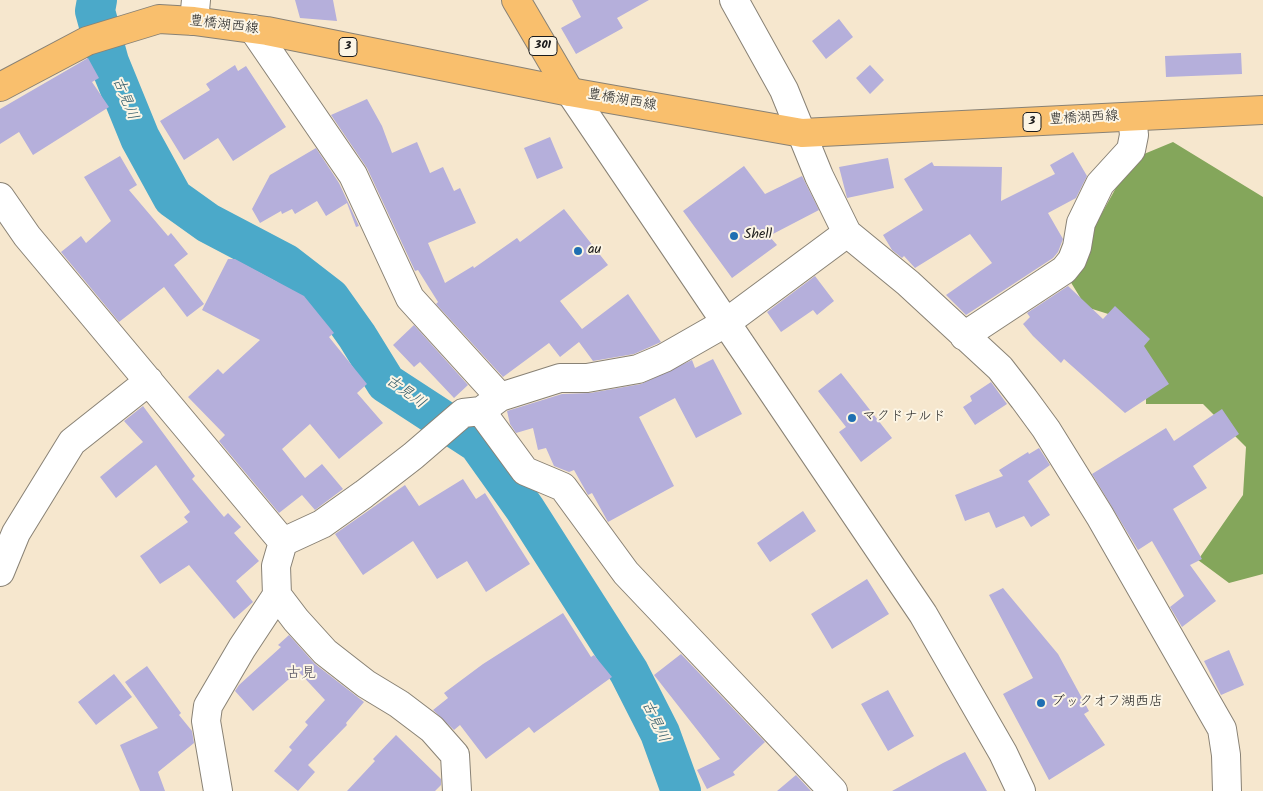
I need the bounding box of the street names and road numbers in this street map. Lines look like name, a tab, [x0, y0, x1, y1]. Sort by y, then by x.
street label: 豊橋湖西線	[188, 13, 260, 39]
road number: 301	[529, 36, 557, 56]
road number: 3	[339, 38, 357, 56]
street label: 豊橋湖西線	[586, 87, 658, 115]
street label: 豊橋湖西線	[1049, 109, 1119, 129]
road number: 3	[1023, 112, 1041, 132]

